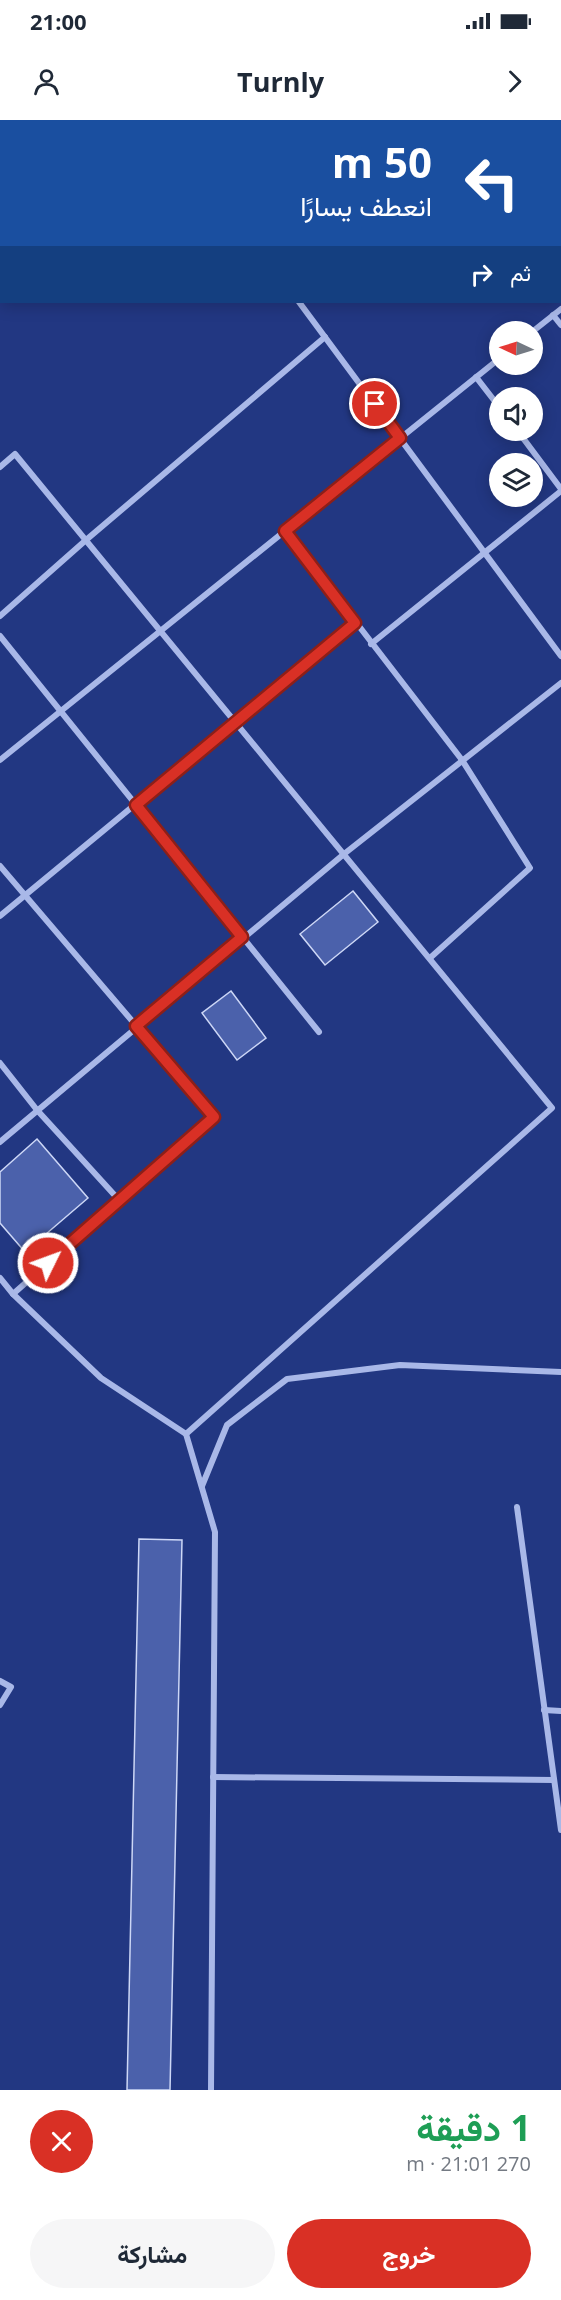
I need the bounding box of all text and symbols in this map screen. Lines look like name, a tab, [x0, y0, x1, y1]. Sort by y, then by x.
text: 21:00	[30, 6, 87, 36]
text: Turnly	[237, 63, 324, 100]
icon: person	[30, 65, 63, 98]
icon: forward	[498, 65, 531, 98]
text: 50 m	[332, 133, 432, 190]
icon: left	[453, 144, 531, 222]
text: انعطف يسارًا	[300, 187, 432, 224]
text: ثم	[510, 257, 531, 287]
icon: right	[465, 258, 498, 291]
north arrow	[489, 321, 543, 375]
map controls	[489, 321, 543, 507]
pin	[349, 378, 400, 429]
icon: arrive	[358, 387, 391, 420]
button: sound	[489, 387, 543, 441]
button: layers	[489, 453, 543, 507]
position arrow	[16, 1231, 80, 1295]
text: 1 دقيقة	[416, 2103, 531, 2152]
button: close	[30, 2110, 93, 2173]
text: 270 m · 21:01	[406, 2150, 531, 2177]
button: مشاركة	[30, 2219, 275, 2288]
button: خروج	[287, 2219, 531, 2288]

